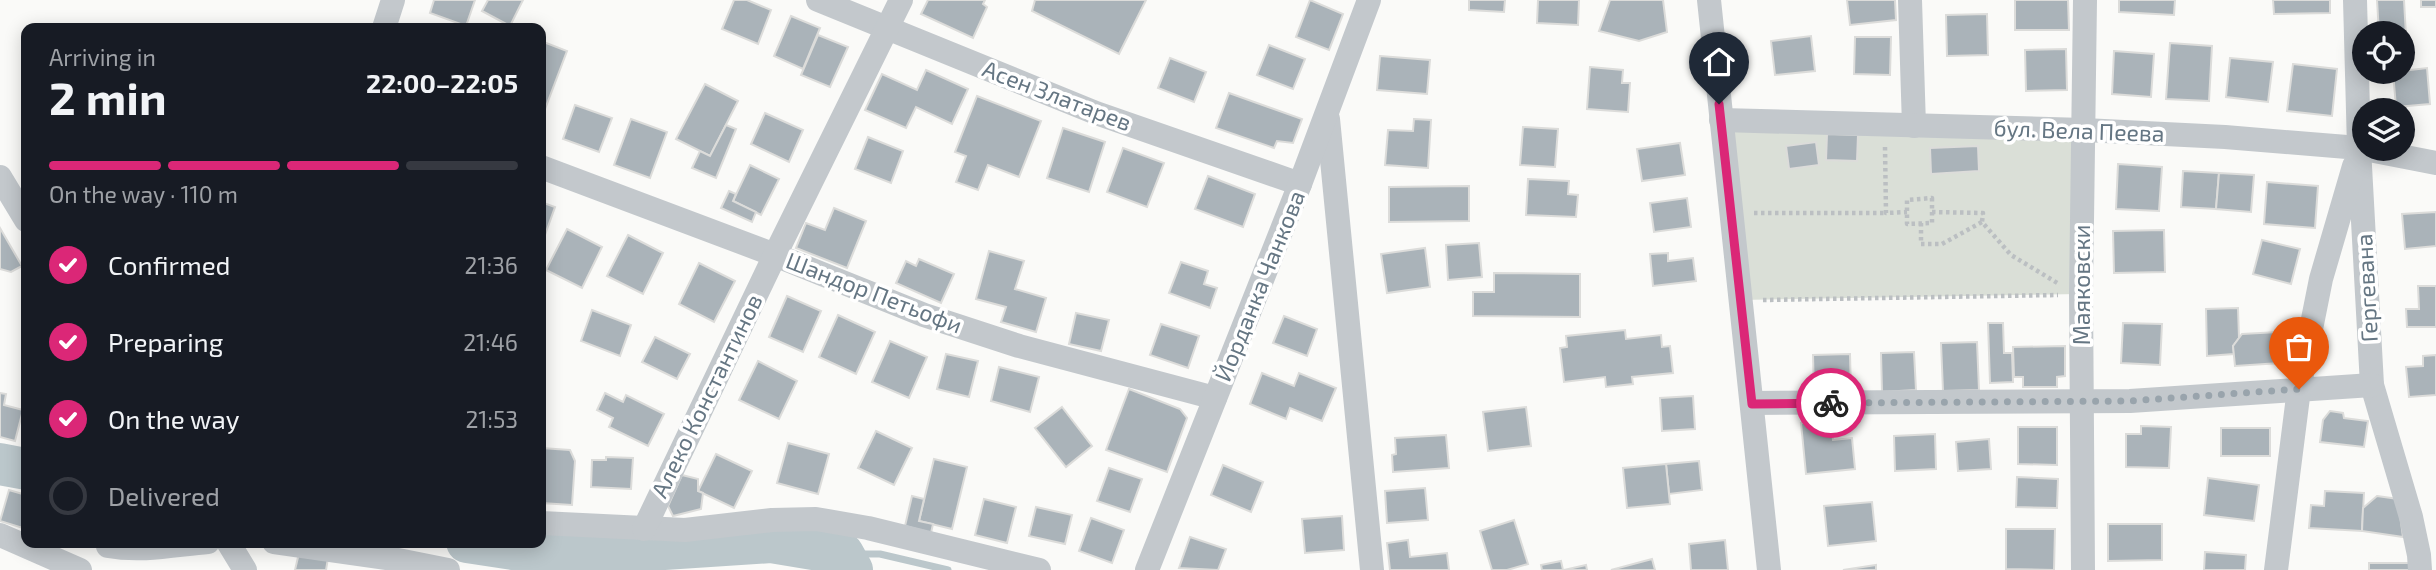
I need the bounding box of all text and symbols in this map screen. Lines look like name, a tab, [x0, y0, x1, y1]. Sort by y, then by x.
map controls	[2352, 21, 2415, 161]
button: locate	[2352, 21, 2415, 84]
pin	[1689, 32, 1749, 104]
text: Arriving in	[49, 43, 156, 71]
icon: home	[1700, 43, 1738, 81]
street label: Асен Златарев	[979, 54, 1136, 136]
text: 22:00–22:05	[366, 67, 518, 98]
text: 2 min	[49, 69, 167, 124]
button: layers	[2352, 98, 2415, 161]
street label: бул. Вела Пеева	[1993, 113, 2165, 148]
text: On the way · 110 m	[49, 180, 238, 208]
street label: Йорданка Чанкова	[1208, 186, 1310, 385]
street label: Маяковски	[2067, 225, 2095, 345]
street label: Гергевана	[2349, 233, 2383, 343]
icon: check	[49, 246, 87, 284]
street label: Шандор Петьофи	[782, 246, 966, 338]
text: Confirmed	[108, 249, 231, 280]
text: 21:36	[465, 251, 518, 279]
street label: Алеко Константинов	[645, 289, 768, 502]
pin	[2269, 317, 2329, 389]
icon: check	[49, 323, 87, 361]
text: Preparing	[108, 326, 223, 357]
text: 21:46	[463, 328, 518, 356]
icon: bag	[2280, 328, 2318, 366]
courier	[1796, 368, 1866, 438]
icon: bike	[1812, 384, 1850, 422]
icon: check	[49, 400, 87, 438]
text: On the way	[108, 403, 239, 434]
text: 21:53	[465, 405, 518, 433]
text: Delivered	[108, 480, 220, 511]

